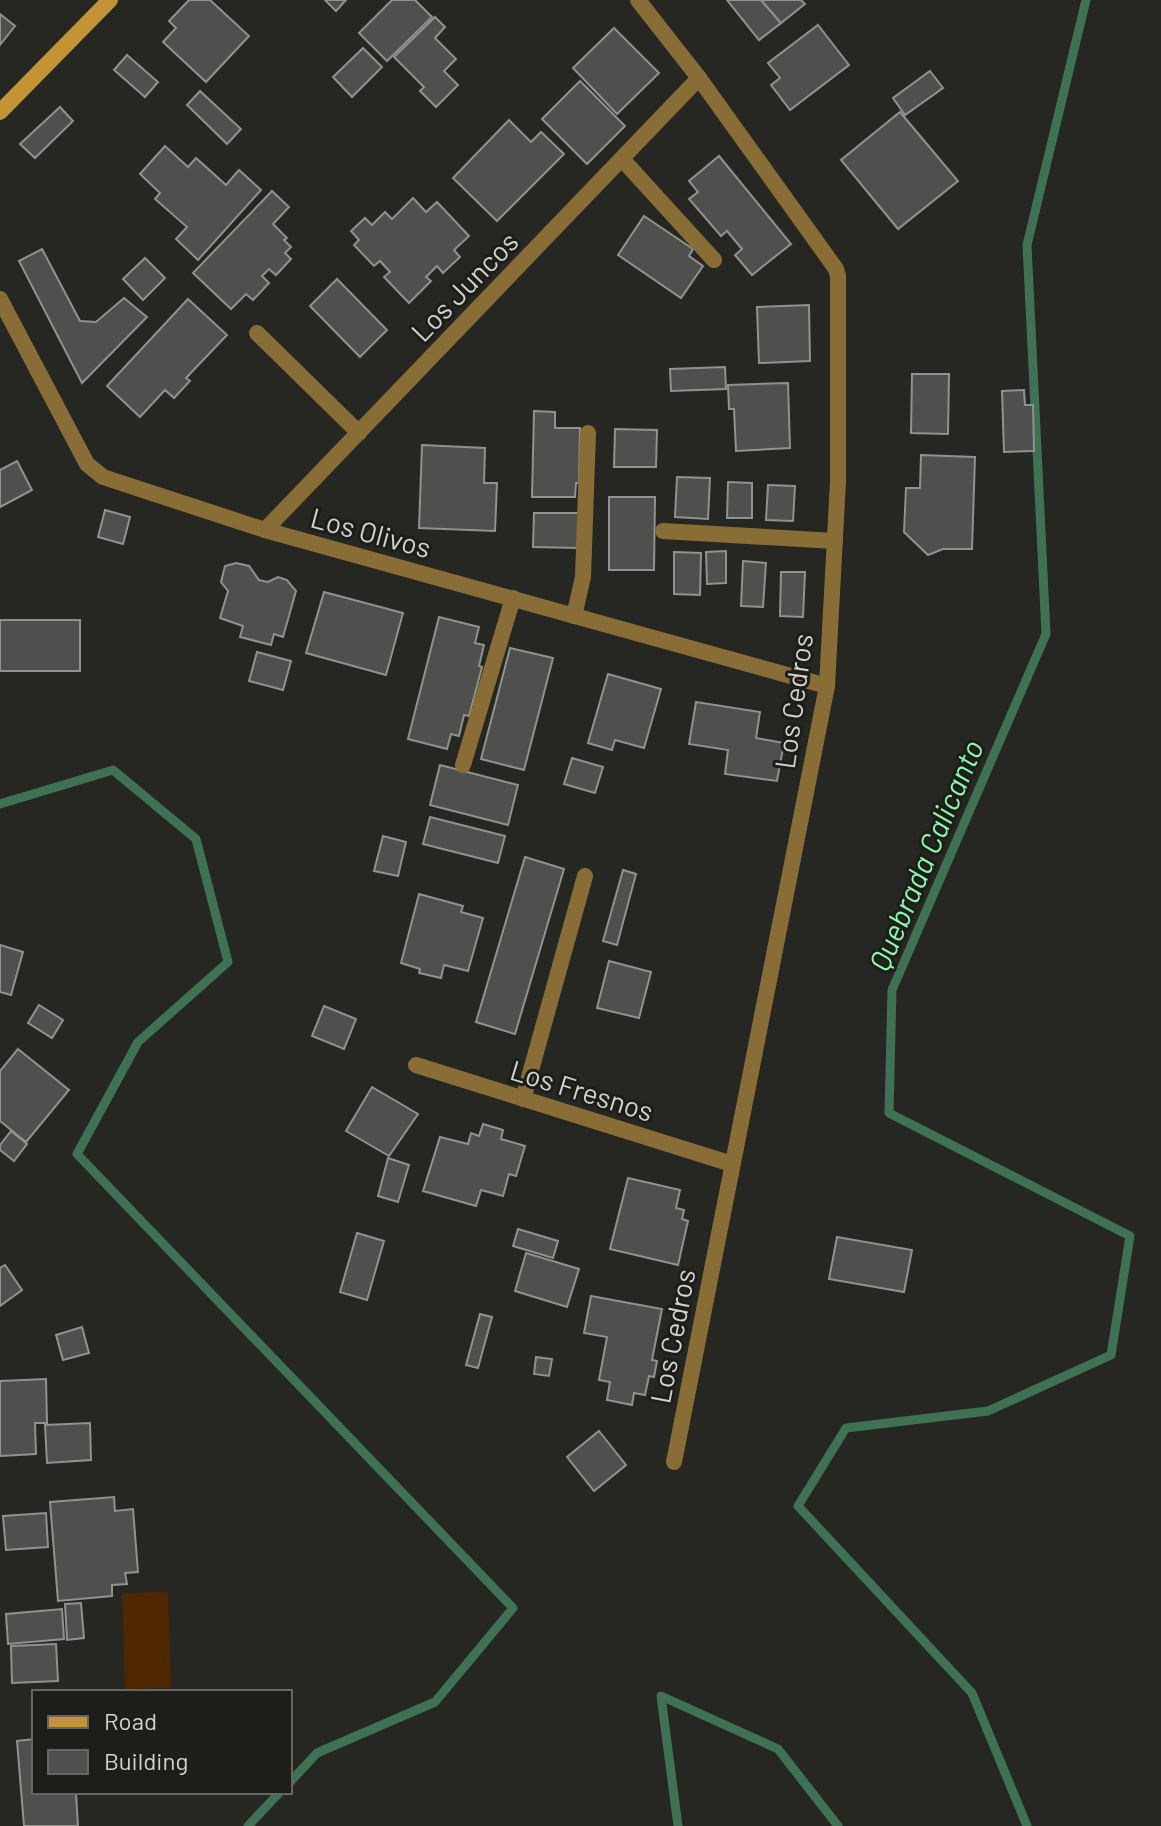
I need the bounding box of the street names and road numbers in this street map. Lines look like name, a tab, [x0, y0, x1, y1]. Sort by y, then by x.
street label: Los Juncos	[403, 224, 525, 348]
street label: Los Olivos	[307, 500, 435, 564]
street label: Los Cedros	[767, 631, 819, 771]
street label: Los Fresnos	[506, 1052, 658, 1128]
street label: Los Cedros	[642, 1266, 702, 1406]

